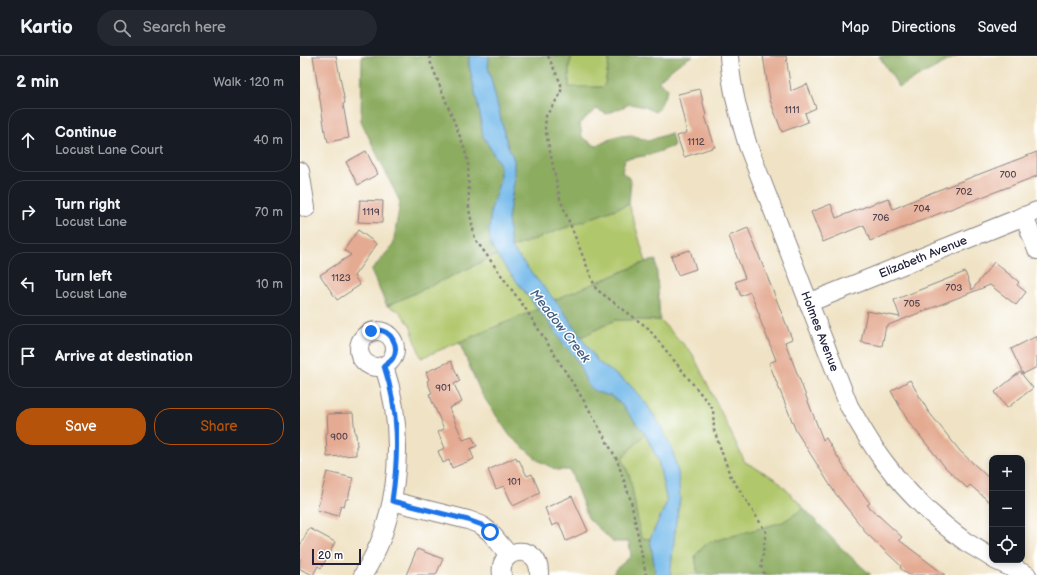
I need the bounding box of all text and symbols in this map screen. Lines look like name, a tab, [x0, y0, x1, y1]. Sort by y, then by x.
search box	[97, 10, 377, 46]
text: Kartio	[20, 16, 73, 39]
icon: search	[111, 17, 133, 39]
text: Search here	[143, 18, 226, 37]
text: Map	[841, 19, 869, 36]
text: Directions	[891, 19, 956, 36]
text: Saved	[978, 19, 1017, 36]
text: 2 min	[16, 72, 59, 92]
text: Walk · 120 m	[213, 74, 284, 90]
house number: 1111	[784, 104, 800, 116]
text: Continue	[55, 123, 117, 142]
icon: ahead	[17, 129, 39, 151]
text: 40 m	[253, 132, 283, 148]
house number: 1112	[687, 136, 705, 148]
text: Locust Lane Court	[55, 142, 163, 158]
house number: 700	[1000, 169, 1016, 181]
house number: 702	[956, 186, 972, 198]
text: Turn right	[55, 195, 120, 214]
icon: right	[17, 201, 39, 223]
house number: 704	[914, 203, 930, 215]
text: 70 m	[255, 204, 283, 220]
house number: 1119	[362, 206, 380, 218]
house number: 706	[873, 212, 889, 224]
text: Locust Lane	[55, 214, 127, 230]
street label: Elizabeth Avenue	[877, 232, 969, 281]
text: Turn left	[55, 267, 112, 286]
house number: 1123	[331, 272, 351, 284]
icon: left	[17, 273, 39, 295]
text: 10 m	[256, 276, 283, 292]
house number: 703	[946, 282, 962, 294]
text: Locust Lane	[55, 286, 127, 302]
water label: Meadow Creek	[526, 286, 594, 366]
street label: Holmes Avenue	[798, 289, 842, 374]
house number: 705	[904, 298, 921, 310]
route end	[362, 322, 380, 340]
icon: arrive	[17, 345, 39, 367]
text: Arrive at destination	[55, 347, 193, 366]
house number: 901	[435, 382, 451, 394]
button: Save	[16, 408, 146, 445]
button: Share	[154, 408, 284, 445]
house number: 900	[330, 431, 348, 443]
map controls	[989, 455, 1025, 563]
button: +	[989, 455, 1025, 491]
house number: 101	[507, 476, 521, 488]
button: −	[989, 491, 1025, 527]
route start	[481, 523, 499, 541]
button: locate	[989, 527, 1025, 563]
scale bar	[312, 547, 361, 566]
text: 20 m	[318, 549, 343, 562]

